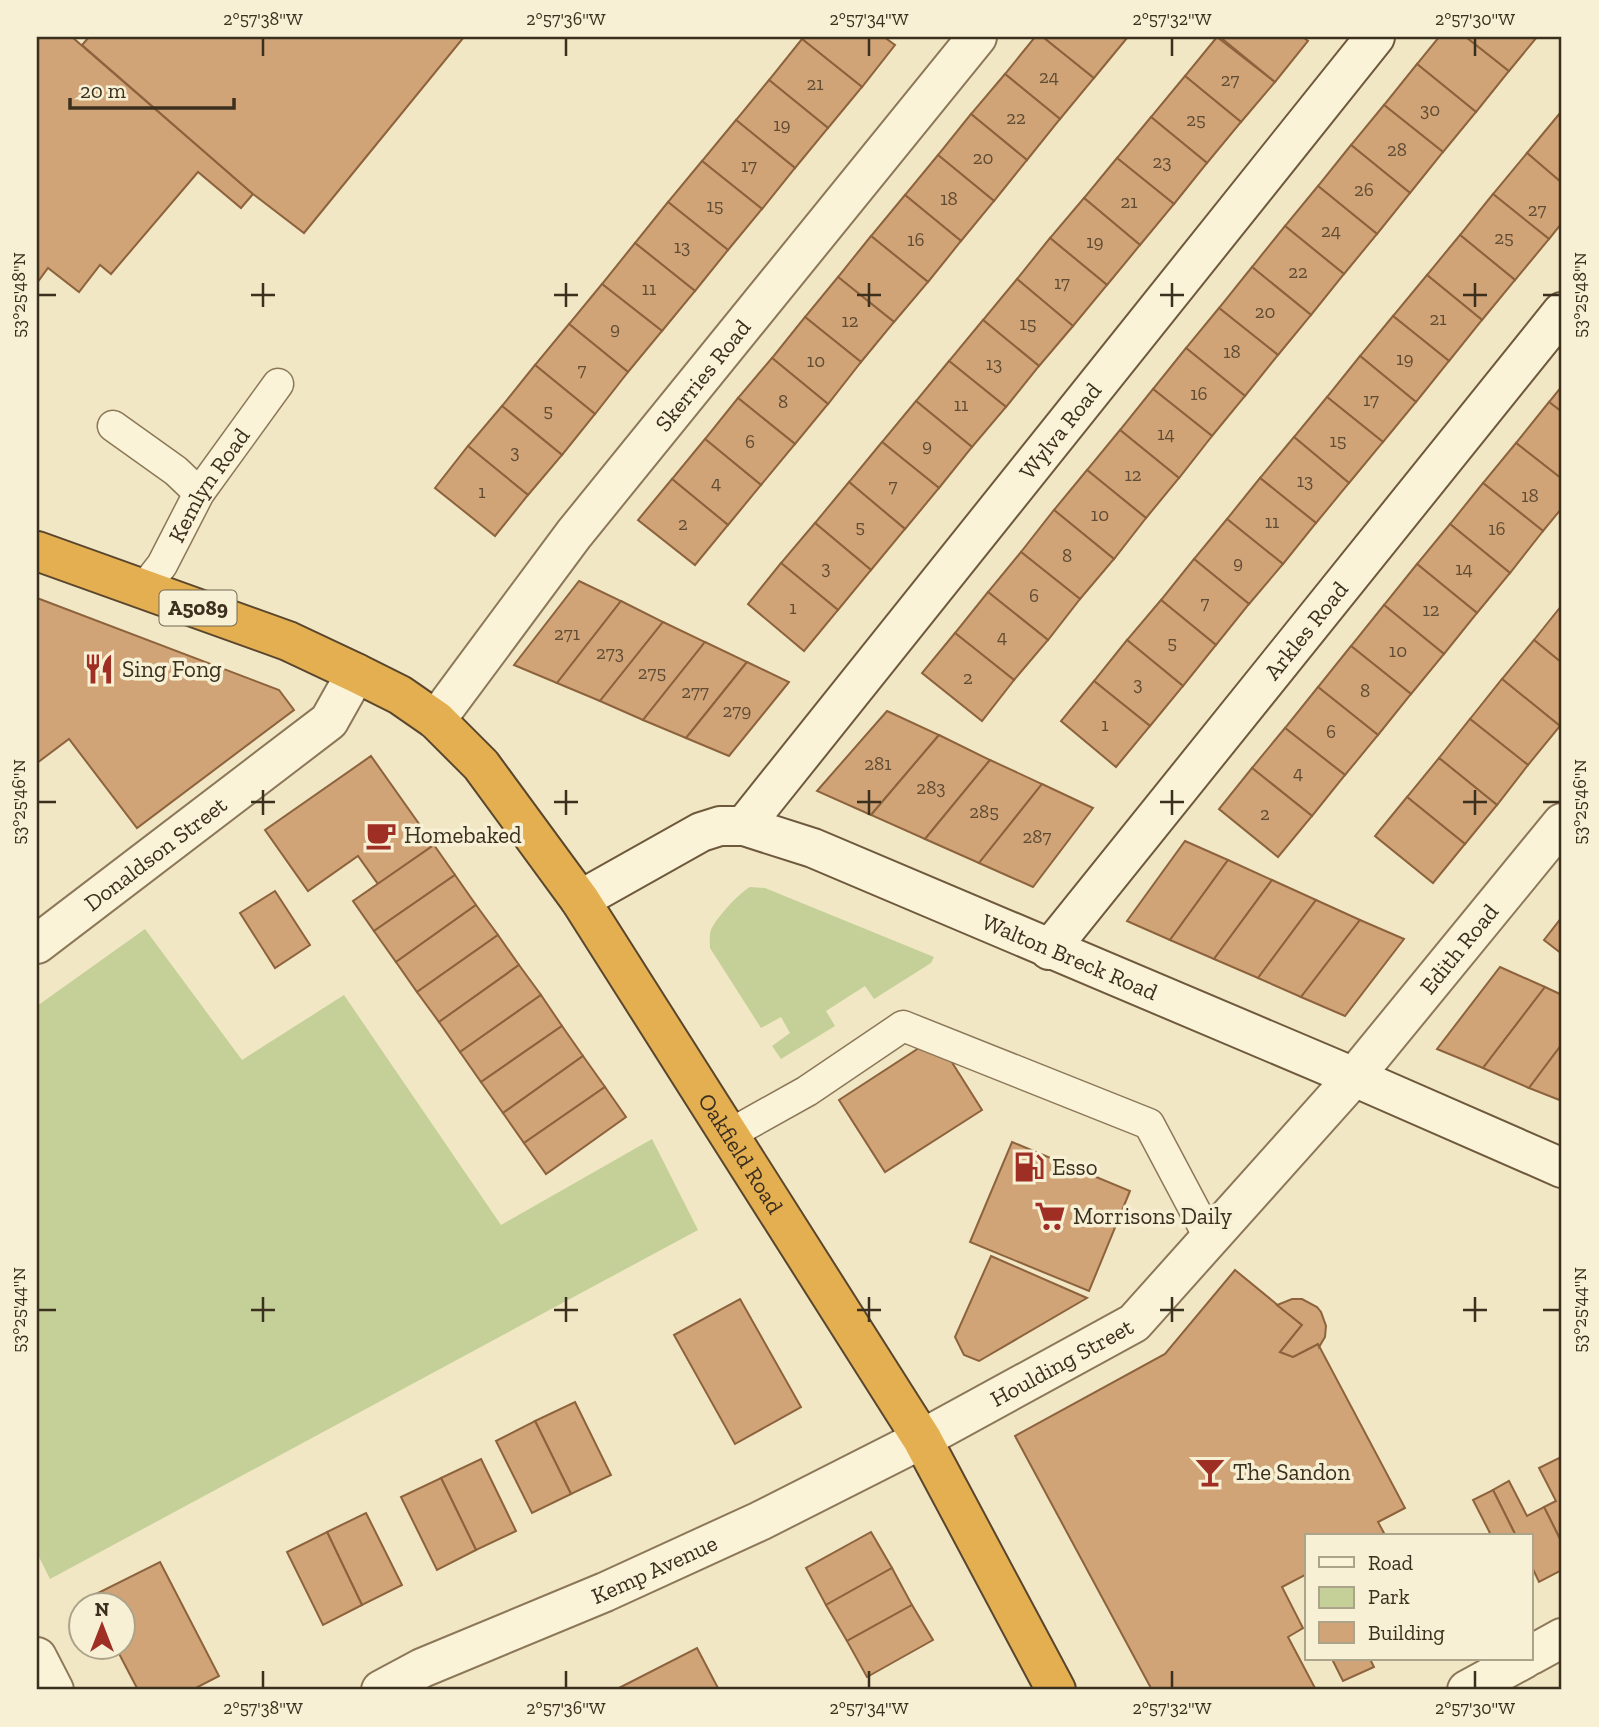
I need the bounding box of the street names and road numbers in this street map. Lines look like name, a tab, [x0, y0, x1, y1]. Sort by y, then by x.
street label: Skerries Road	[649, 313, 757, 437]
street label: Wylva Road	[1013, 377, 1107, 485]
street label: Kemlyn Road	[162, 422, 256, 547]
street label: Arkles Road	[1258, 575, 1354, 685]
road number: A5089	[160, 590, 236, 626]
street label: Donaldson Street	[79, 790, 233, 917]
street label: Edith Road	[1414, 898, 1504, 1000]
street label: Walton Breck Road	[978, 907, 1162, 1006]
street label: Oakfield Road	[692, 1088, 790, 1219]
street label: Houlding Street	[985, 1312, 1138, 1413]
street label: Kemp Avenue	[587, 1529, 722, 1610]

